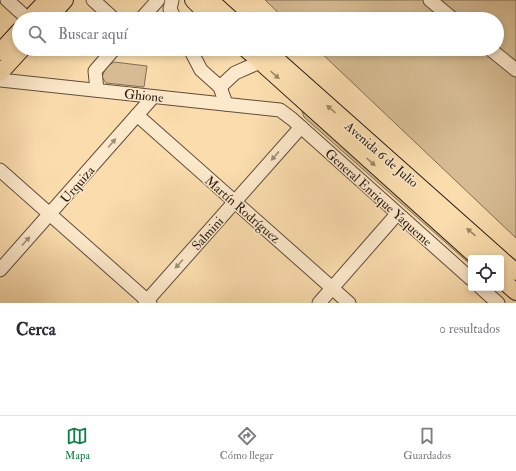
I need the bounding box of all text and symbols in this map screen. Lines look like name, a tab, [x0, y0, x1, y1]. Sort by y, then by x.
search box	[12, 12, 504, 56]
icon: search	[26, 23, 48, 45]
text: Buscar aquí	[58, 25, 127, 44]
one-way arrow	[270, 70, 280, 80]
street label: Ghione	[123, 86, 165, 106]
one-way arrow	[327, 105, 336, 114]
street label: Avenida 6 de Julio	[341, 118, 421, 191]
one-way arrow	[107, 138, 116, 149]
street label: General Enrique Yaqueme	[322, 146, 435, 250]
one-way arrow	[270, 151, 279, 162]
one-way arrow	[367, 157, 376, 166]
street label: Urquiza	[57, 162, 99, 207]
street label: Martín Rodríguez	[201, 173, 284, 247]
street label: Salmini	[189, 213, 227, 254]
one-way arrow	[466, 228, 476, 237]
one-way arrow	[21, 236, 31, 246]
map controls	[468, 255, 504, 291]
button: locate	[468, 255, 504, 291]
one-way arrow	[175, 259, 184, 269]
text: Cerca	[16, 319, 56, 340]
text: 0 resultados	[439, 321, 500, 337]
tab: Mapa	[65, 425, 90, 462]
tab: Cómo llegar	[220, 425, 273, 462]
tab: Guardados	[403, 425, 451, 462]

